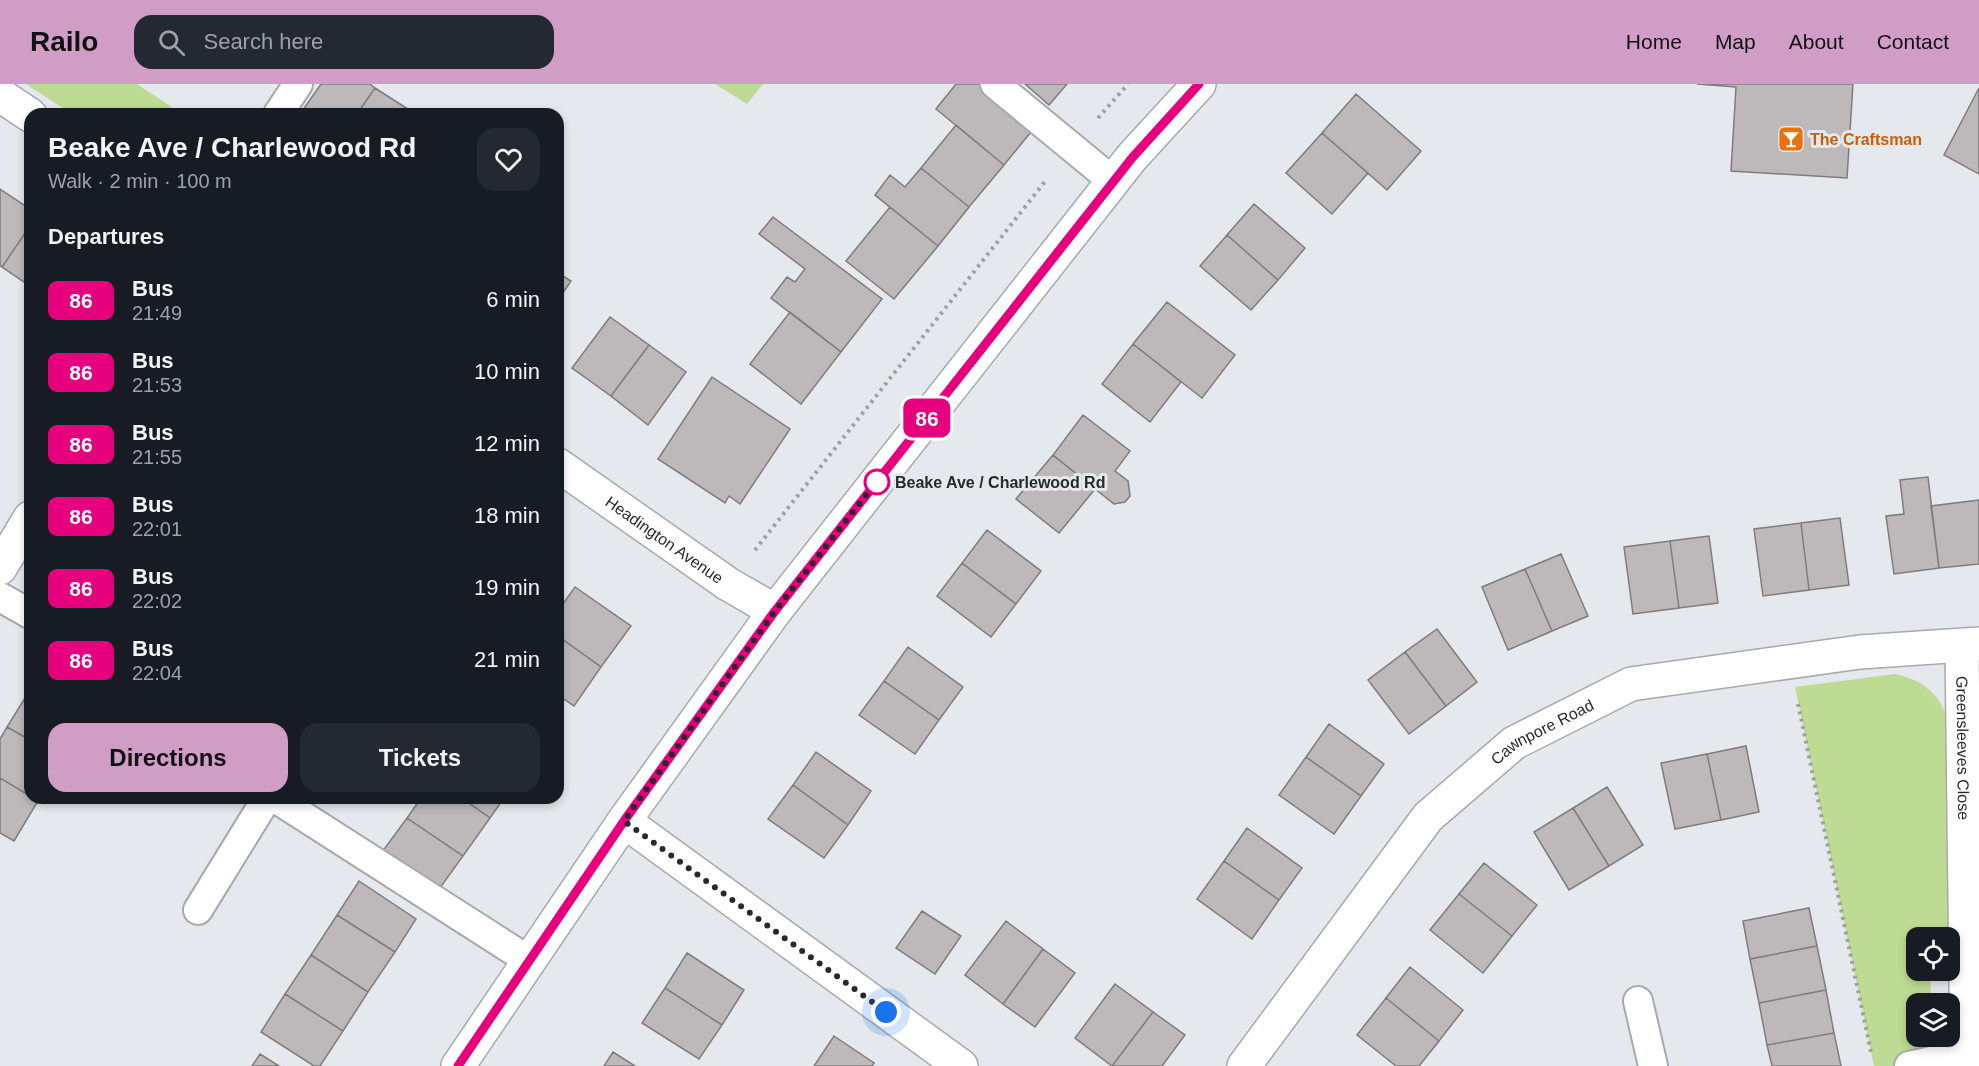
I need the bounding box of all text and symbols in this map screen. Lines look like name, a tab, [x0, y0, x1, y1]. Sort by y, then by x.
search box	[134, 15, 554, 69]
text: Railo	[30, 26, 98, 57]
icon: search	[155, 26, 188, 59]
text: Search here	[203, 29, 323, 54]
text: Home	[1626, 30, 1682, 53]
text: Map	[1715, 30, 1756, 53]
text: About	[1789, 30, 1844, 53]
text: Contact	[1877, 30, 1949, 53]
bar icon: The Craftsman	[1776, 124, 1806, 154]
button: heart	[477, 128, 540, 191]
place label: The Craftsman	[1810, 131, 1922, 148]
text: Beake Ave / Charlewood Rd	[48, 132, 416, 163]
text: Walk · 2 min · 100 m	[48, 170, 232, 192]
text: Departures	[48, 224, 164, 249]
text: Bus	[132, 276, 174, 301]
text: 6 min	[486, 287, 540, 312]
text: 86	[69, 289, 93, 312]
text: 21:49	[132, 302, 182, 324]
text: Bus	[132, 348, 174, 373]
text: 10 min	[474, 359, 540, 384]
text: 86	[69, 361, 93, 384]
text: 21:53	[132, 374, 182, 396]
line badge: 86	[900, 398, 954, 438]
text: 86	[915, 407, 939, 430]
text: Bus	[132, 420, 174, 445]
text: 12 min	[474, 431, 540, 456]
text: 86	[69, 433, 93, 456]
text: 21:55	[132, 446, 182, 468]
marker: Beake Ave / Charlewood Rd	[864, 469, 890, 495]
place label: Beake Ave / Charlewood Rd	[895, 474, 1105, 491]
text: Bus	[132, 492, 174, 517]
street label: Headington Avenue	[602, 493, 727, 587]
text: 18 min	[474, 503, 540, 528]
text: 86	[69, 505, 93, 528]
text: 22:01	[132, 518, 182, 540]
text: Bus	[132, 564, 174, 589]
text: 19 min	[474, 575, 540, 600]
text: 86	[69, 577, 93, 600]
text: 22:02	[132, 590, 182, 612]
text: Bus	[132, 636, 174, 661]
text: 21 min	[474, 647, 540, 672]
text: 86	[69, 649, 93, 672]
text: 22:04	[132, 662, 182, 684]
street label: Greensleeves Close	[1954, 676, 1973, 820]
street label: Cawnpore Road	[1487, 696, 1596, 768]
button: Directions	[48, 723, 288, 792]
button: Tickets	[300, 723, 540, 792]
map controls	[1906, 927, 1960, 1047]
button: locate	[1906, 927, 1960, 981]
button: layers	[1906, 993, 1960, 1047]
your location	[871, 997, 901, 1027]

